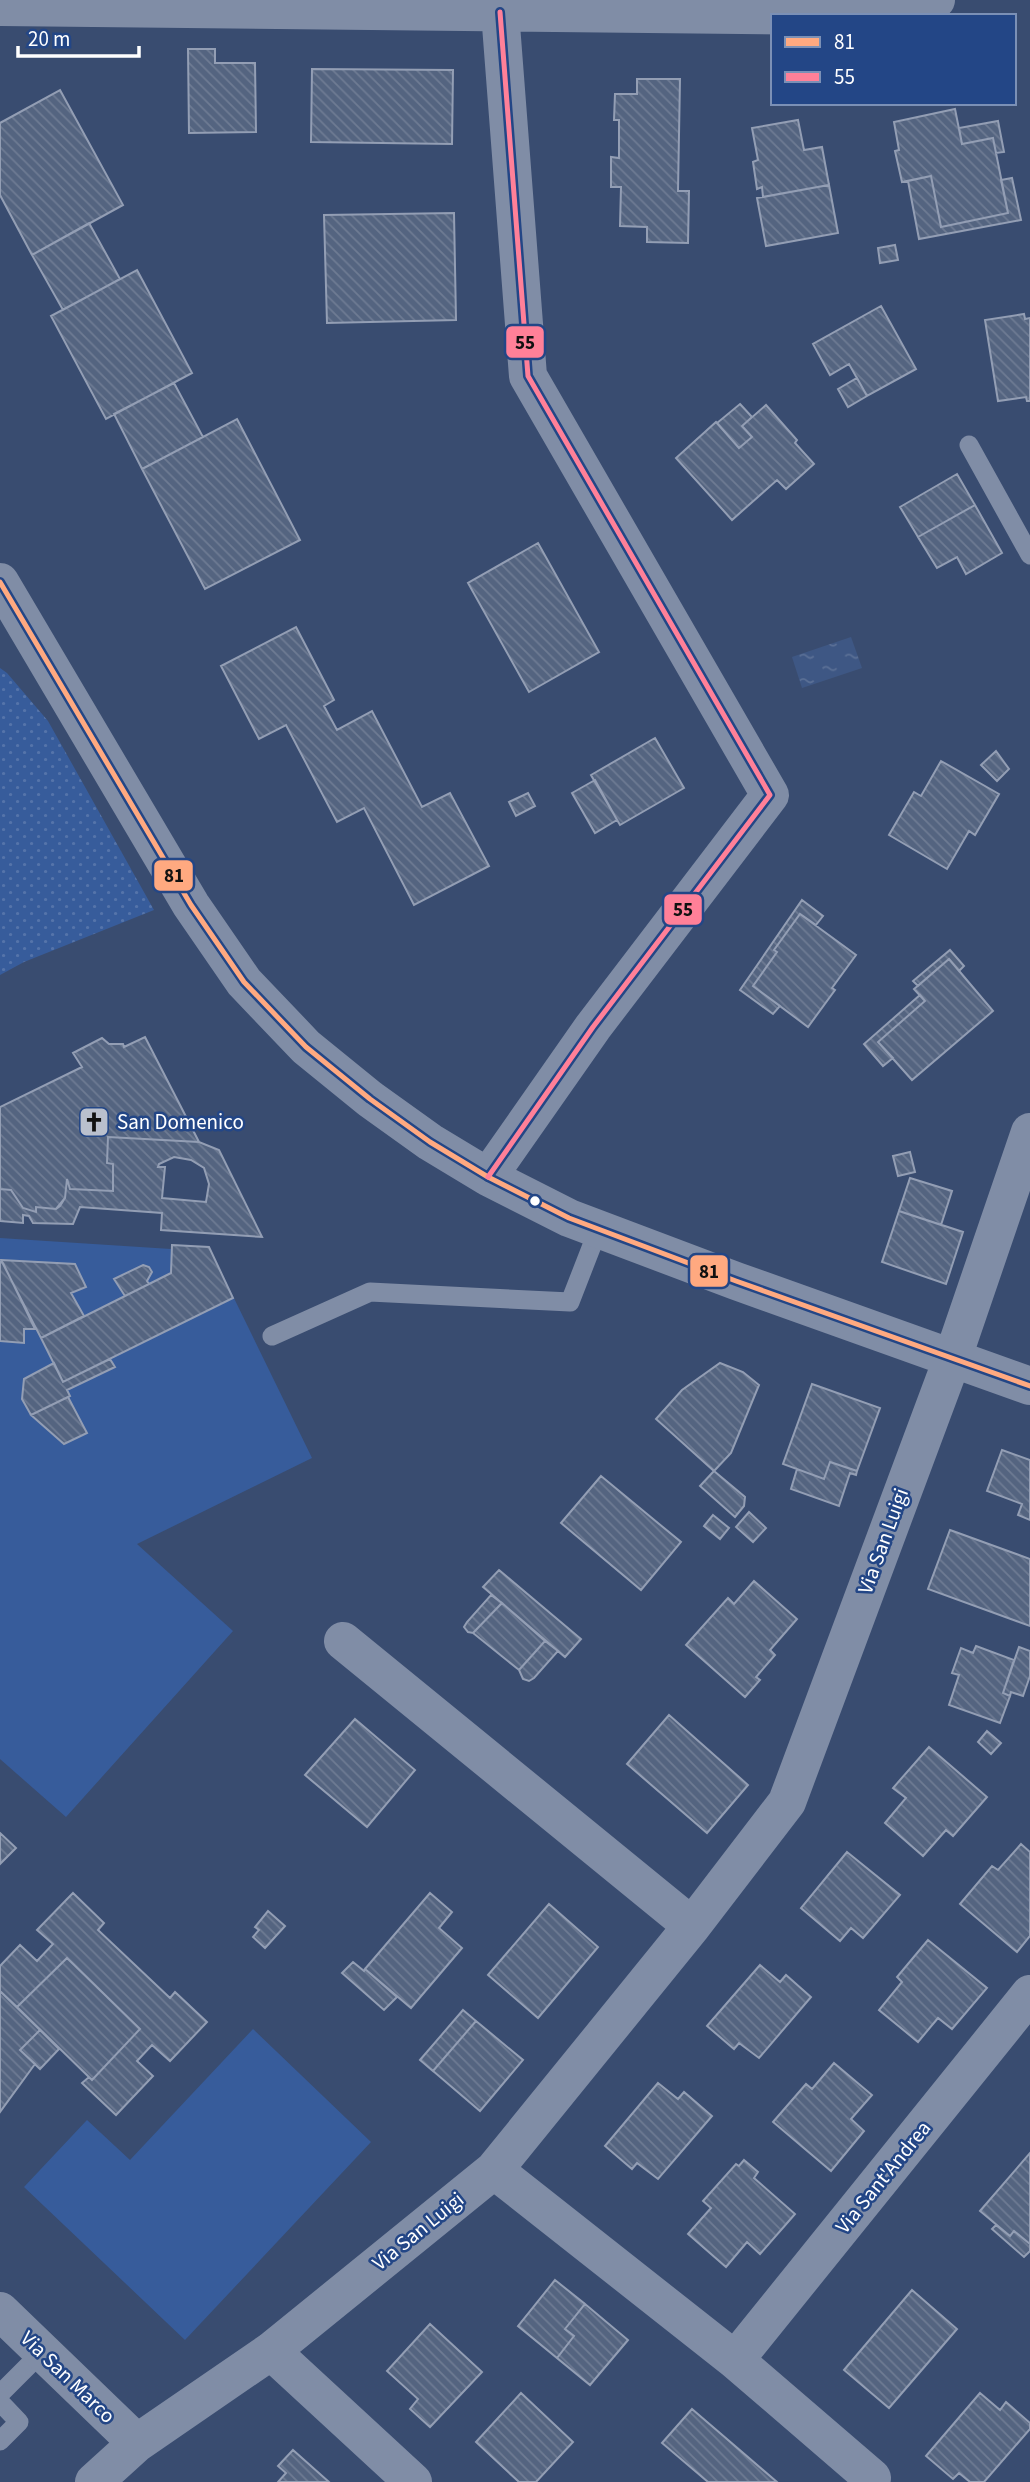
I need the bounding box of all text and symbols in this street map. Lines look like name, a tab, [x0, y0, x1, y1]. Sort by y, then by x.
scale bar	[18, 14, 138, 58]
legend	[771, 14, 1016, 105]
text: 20 m	[28, 24, 70, 54]
text: 81	[834, 27, 855, 57]
text: 55	[834, 62, 855, 92]
line badge: 55	[505, 325, 545, 359]
text: 55	[515, 330, 535, 357]
line badge: 81	[153, 859, 194, 892]
text: 81	[164, 863, 184, 890]
line badge: 55	[663, 893, 703, 926]
text: 55	[673, 897, 693, 924]
church icon: San Domenico	[77, 1105, 111, 1139]
place label: San Domenico	[117, 1107, 244, 1137]
unlabelled marker	[528, 1194, 542, 1208]
line badge: 81	[689, 1254, 729, 1288]
text: 81	[699, 1259, 719, 1286]
street label: Via San Luigi	[850, 1484, 916, 1598]
street label: Via Sant'Andrea	[828, 2114, 938, 2240]
street label: Via San Luigi	[366, 2185, 470, 2277]
street label: Via San Marco	[14, 2324, 122, 2430]

